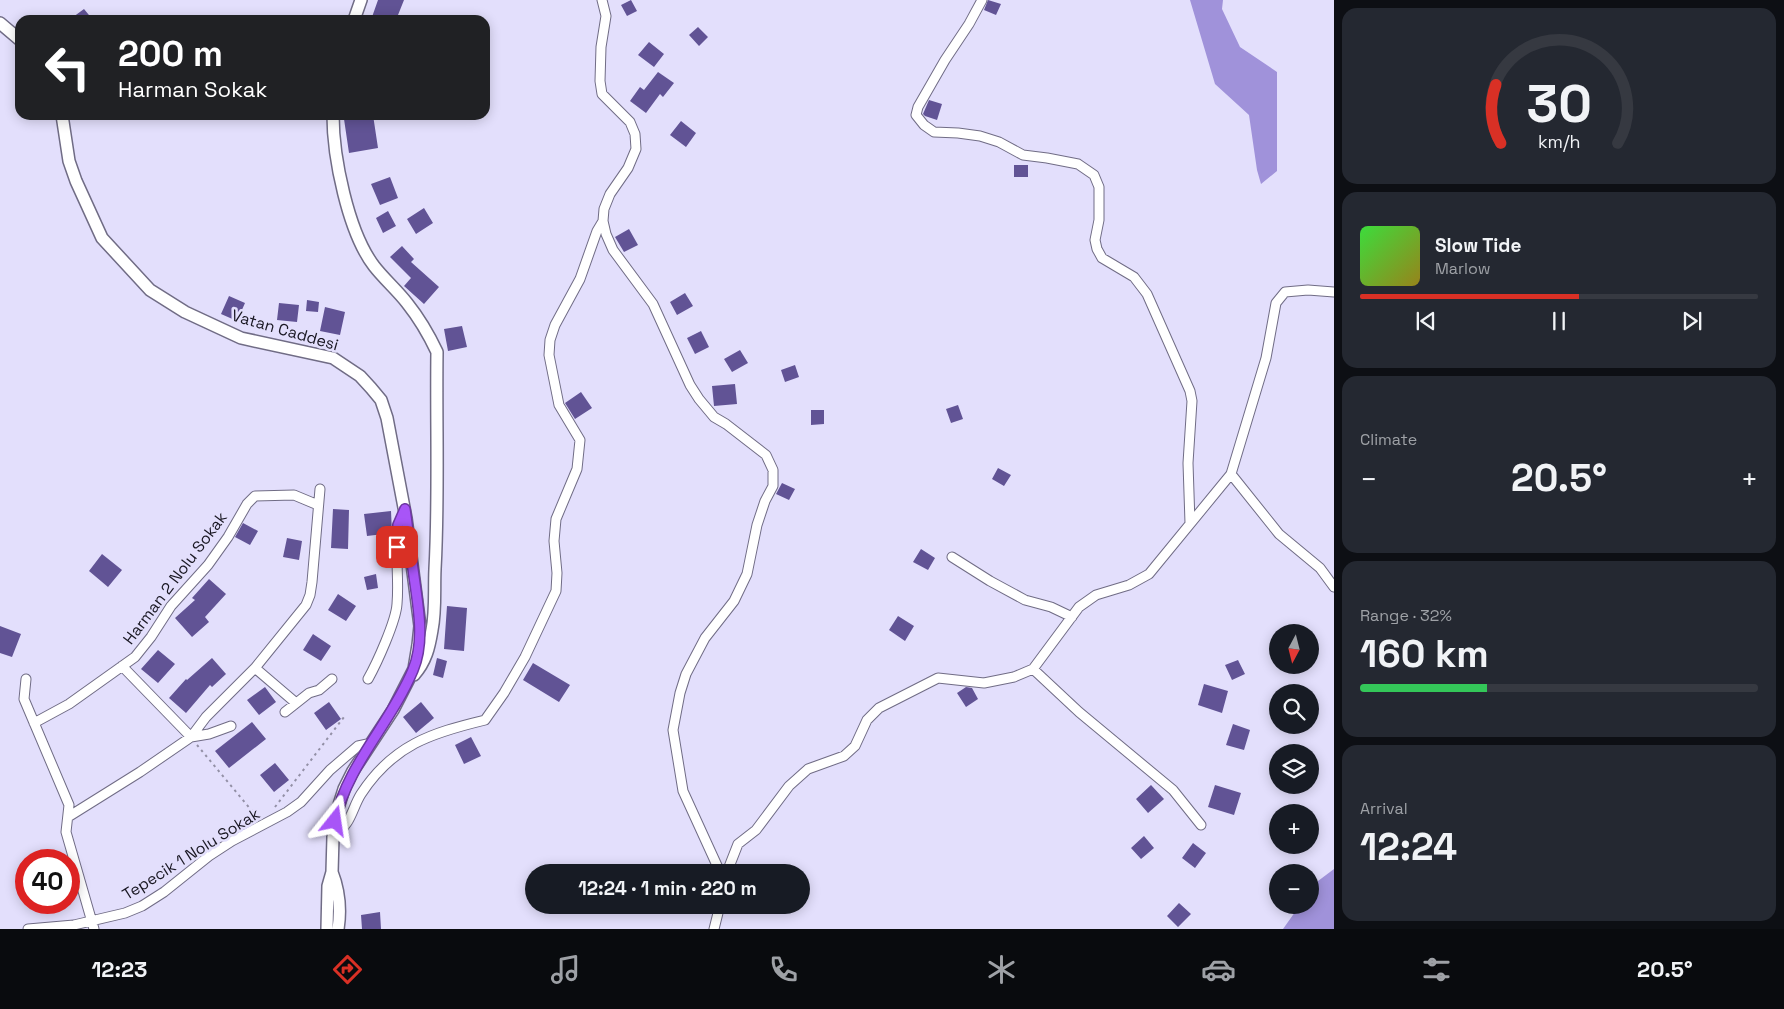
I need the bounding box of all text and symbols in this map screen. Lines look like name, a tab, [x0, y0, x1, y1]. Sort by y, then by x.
text: 200 m	[118, 32, 223, 76]
icon: left	[35, 35, 100, 100]
text: 30	[1526, 71, 1592, 137]
text: Harman Sokak	[118, 75, 267, 103]
text: km/h	[1538, 130, 1580, 153]
text: Slow Tide	[1435, 233, 1521, 258]
text: Marlow	[1435, 258, 1491, 279]
street label: Vatan Caddesi	[229, 305, 341, 355]
icon: previous	[1412, 307, 1440, 335]
icon: pause	[1545, 307, 1573, 335]
icon: next	[1678, 307, 1706, 335]
text: Climate	[1360, 429, 1417, 450]
text: 20.5°	[1511, 454, 1607, 502]
text: −	[1360, 461, 1377, 497]
text: +	[1741, 461, 1758, 497]
street label: Harman 2 Nolu Sokak	[118, 507, 232, 648]
pin	[376, 526, 418, 568]
icon: arrive	[383, 533, 411, 561]
text: Range · 32%	[1360, 605, 1452, 626]
north arrow	[1269, 624, 1319, 674]
map controls	[1269, 624, 1319, 914]
text: 160 km	[1360, 630, 1489, 678]
button: search	[1269, 684, 1319, 734]
button: layers	[1269, 744, 1319, 794]
position arrow	[308, 794, 360, 846]
text: Arrival	[1360, 798, 1408, 819]
street label: Tepecik 1 Nolu Sokak	[118, 803, 264, 905]
button: +	[1269, 804, 1319, 854]
text: 12:24	[1360, 823, 1457, 871]
speed limit sign: 40	[15, 849, 80, 914]
button: −	[1269, 864, 1319, 914]
text: 12:24 · 1 min · 220 m	[578, 876, 757, 901]
icon: directions	[330, 952, 365, 987]
icon: music	[548, 952, 583, 987]
icon: phone	[766, 952, 801, 987]
icon: climate	[984, 952, 1019, 987]
icon: car	[1201, 952, 1236, 987]
icon: filters	[1419, 952, 1454, 987]
text: 12:23	[91, 955, 147, 983]
text: 20.5°	[1637, 955, 1693, 983]

